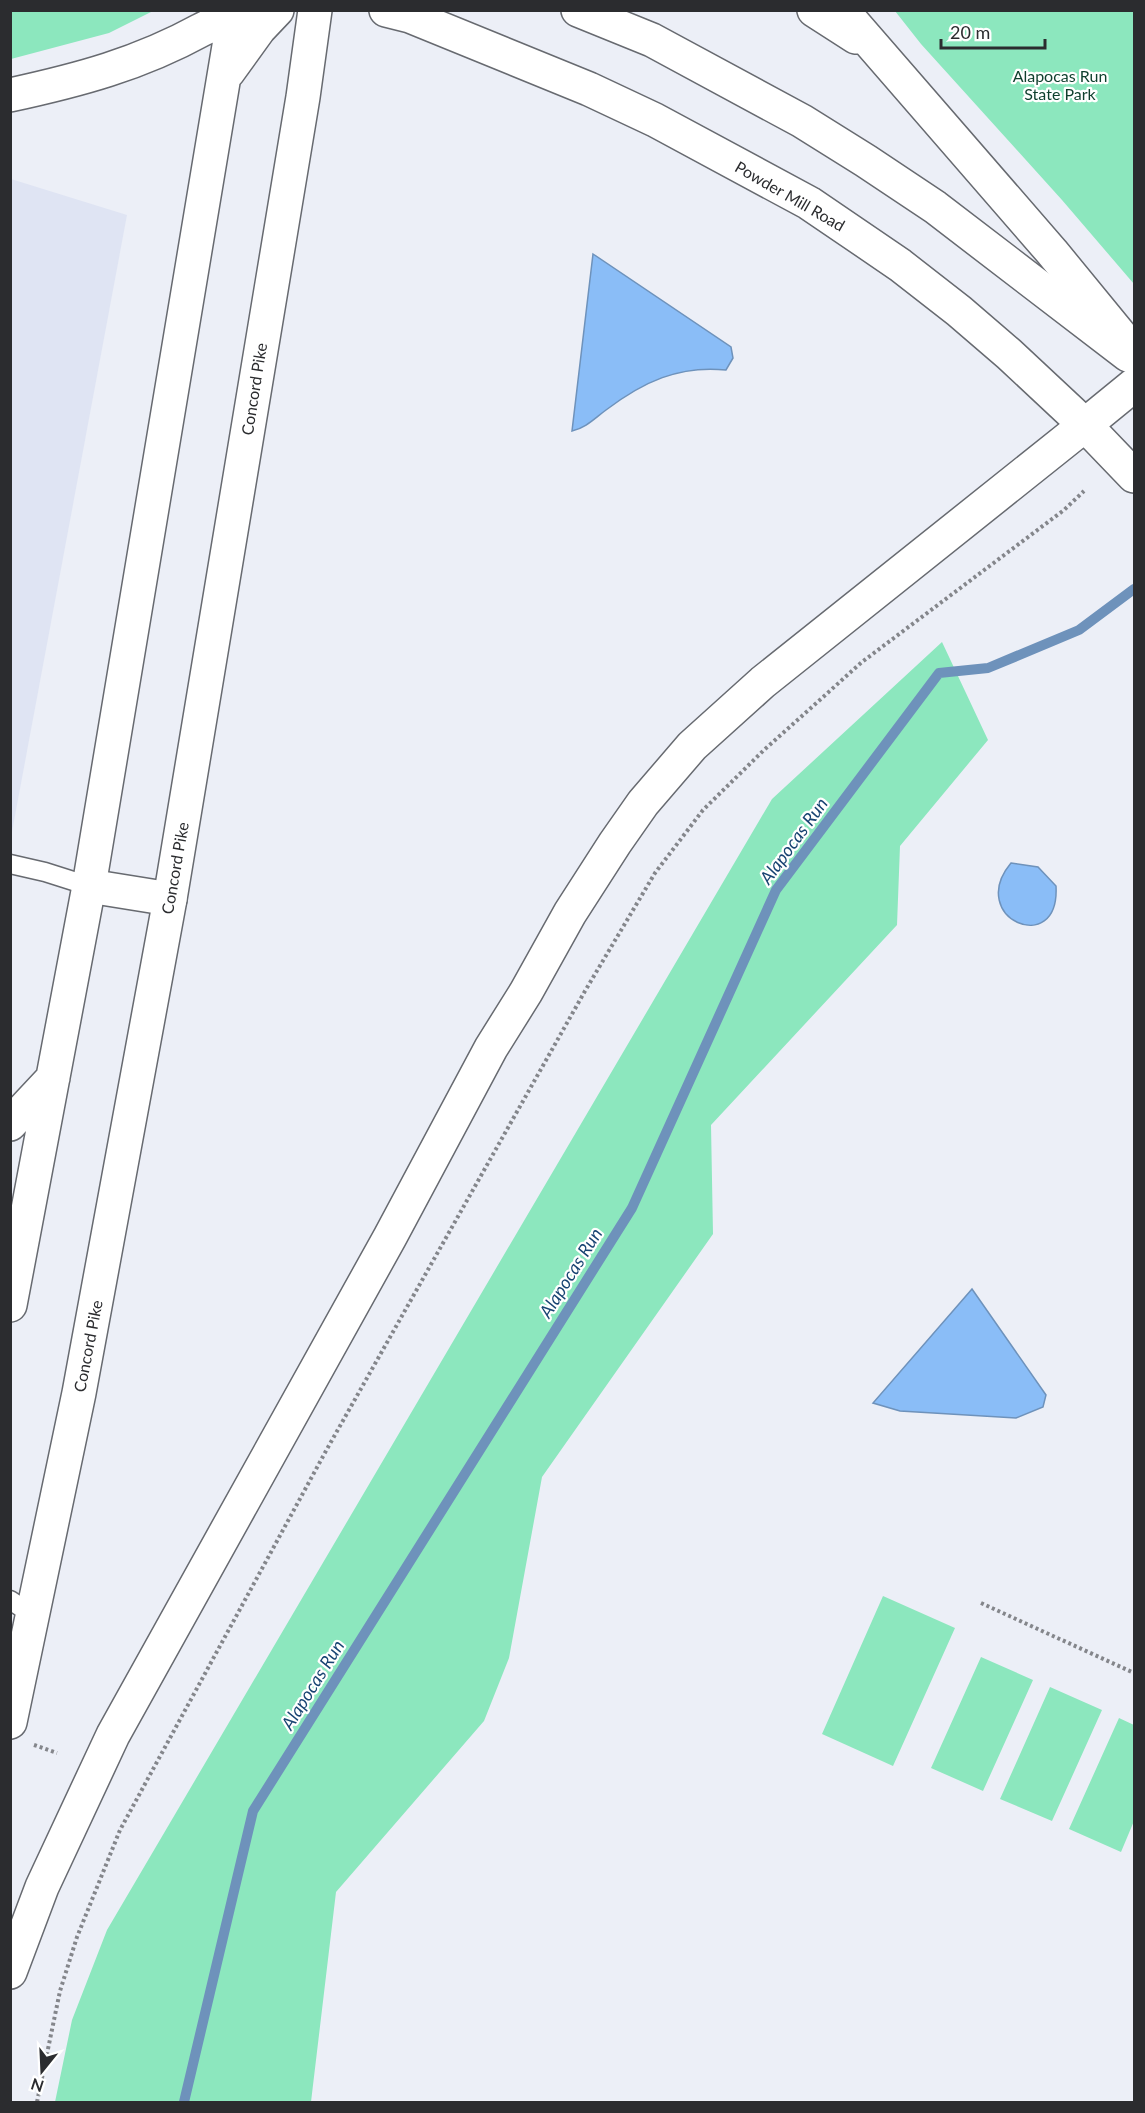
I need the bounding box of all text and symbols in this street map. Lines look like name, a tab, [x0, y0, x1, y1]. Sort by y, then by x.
scale bar	[941, 12, 1044, 50]
text: 20 m	[950, 21, 990, 43]
park label: Alapocas Run State Park	[1013, 66, 1107, 103]
street label: Powder Mill Road	[732, 157, 848, 235]
street label: Concord Pike	[237, 341, 270, 436]
water label: Alapocas Run	[754, 793, 832, 889]
street label: Concord Pike	[157, 820, 192, 915]
water label: Alapocas Run	[533, 1224, 606, 1322]
street label: Concord Pike	[69, 1298, 106, 1393]
water label: Alapocas Run	[275, 1636, 348, 1734]
north arrow	[12, 2041, 72, 2101]
text: N	[28, 2075, 46, 2097]

